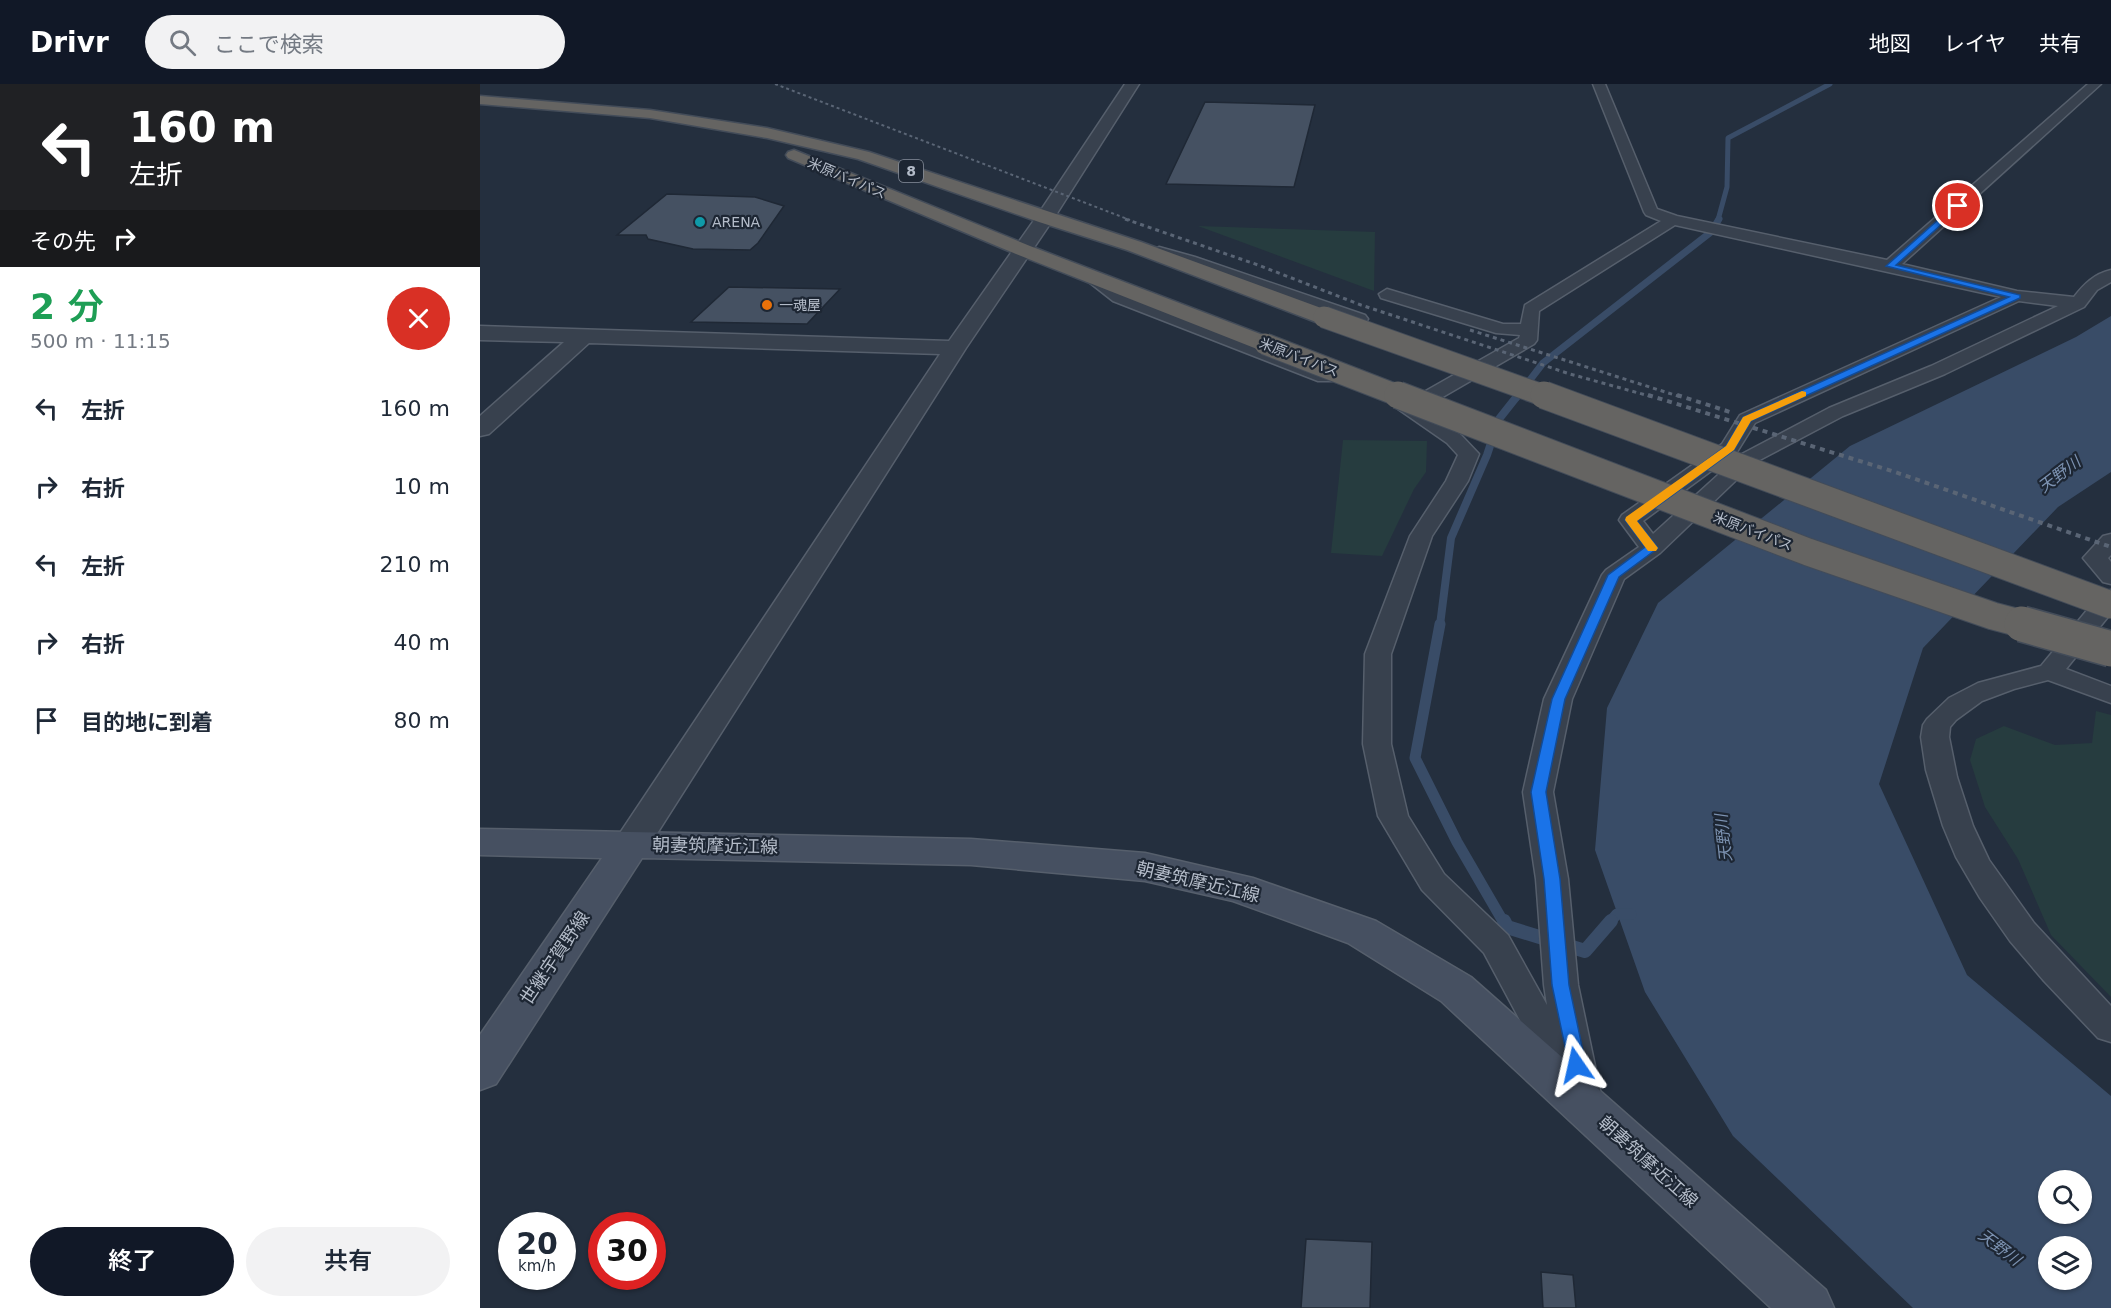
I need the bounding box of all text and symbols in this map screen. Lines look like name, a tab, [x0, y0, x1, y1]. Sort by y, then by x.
search box	[145, 15, 565, 69]
text: Drivr	[30, 26, 109, 59]
icon: search	[166, 26, 199, 59]
text: ここで検索	[214, 32, 324, 57]
text: 地図	[1869, 32, 1911, 56]
text: レイヤ	[1944, 32, 2006, 56]
text: 共有	[2039, 32, 2081, 56]
text: 160 m	[129, 103, 275, 152]
icon: left	[30, 108, 108, 186]
street label: 米原バイパス	[805, 154, 889, 202]
text: 左折	[129, 159, 183, 190]
road number: 8	[899, 160, 923, 182]
pin	[1932, 180, 1983, 231]
icon: arrive	[1941, 189, 1974, 222]
place label: ARENA	[712, 214, 761, 230]
marker: ARENA	[693, 215, 707, 229]
icon: right	[108, 222, 141, 255]
text: その先	[30, 229, 96, 254]
text: 2 分	[30, 286, 104, 327]
button: close	[387, 287, 450, 350]
place label: 一魂屋	[779, 297, 821, 313]
marker: 一魂屋	[760, 298, 774, 312]
text: 500 m · 11:15	[30, 329, 171, 353]
street label: 米原バイパス	[1257, 335, 1341, 379]
icon: left	[30, 392, 63, 425]
text: 160 m	[380, 396, 450, 421]
text: 左折	[81, 398, 125, 423]
water label: 天野川	[2034, 451, 2086, 496]
icon: right	[30, 470, 63, 503]
text: 10 m	[394, 474, 450, 499]
text: 右折	[81, 476, 125, 501]
street label: 米原バイパス	[1711, 509, 1795, 553]
icon: left	[30, 548, 63, 581]
text: 210 m	[380, 552, 450, 577]
text: 左折	[81, 554, 125, 579]
icon: right	[30, 626, 63, 659]
text: 40 m	[394, 630, 450, 655]
text: 右折	[81, 632, 125, 657]
icon: arrive	[30, 704, 63, 737]
text: 80 m	[394, 708, 450, 733]
text: 目的地に到着	[81, 710, 213, 735]
water label: 天野川	[1711, 811, 1735, 863]
street label: 朝妻筑摩近江線	[652, 834, 778, 857]
street label: 朝妻筑摩近江線	[1134, 857, 1262, 906]
street label: 世継宇賀野線	[516, 907, 593, 1008]
position arrow	[1544, 1033, 1608, 1097]
street label: 朝妻筑摩近江線	[1594, 1112, 1702, 1212]
map controls	[2038, 1170, 2092, 1290]
button: search	[2038, 1170, 2092, 1224]
speed limit sign: 30	[588, 1212, 666, 1290]
water label: 天野川	[1975, 1225, 2026, 1271]
text: 20	[516, 1226, 558, 1261]
button: 終了	[30, 1227, 234, 1296]
button: 共有	[246, 1227, 450, 1296]
button: layers	[2038, 1236, 2092, 1290]
text: km/h	[518, 1257, 556, 1275]

